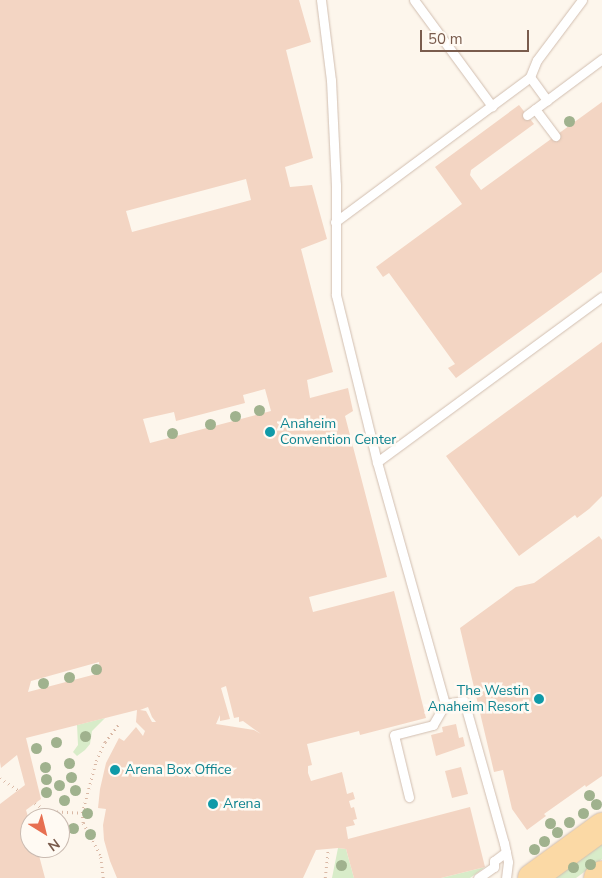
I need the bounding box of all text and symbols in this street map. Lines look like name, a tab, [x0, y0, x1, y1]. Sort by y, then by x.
scale bar	[422, 20, 531, 52]
text: 50 m	[428, 29, 463, 49]
place label: Anaheim Convention Center	[280, 416, 396, 448]
marker: Anaheim Convention Center	[264, 426, 276, 438]
place label: The Westin Anaheim Resort	[428, 683, 529, 716]
marker: The Westin Anaheim Resort	[533, 693, 545, 705]
place label: Arena Box Office	[125, 762, 231, 778]
marker: Arena Box Office	[109, 764, 121, 776]
place label: Arena	[223, 796, 261, 812]
marker: Arena	[207, 798, 219, 810]
north arrow	[20, 808, 70, 858]
text: N	[44, 834, 63, 855]

